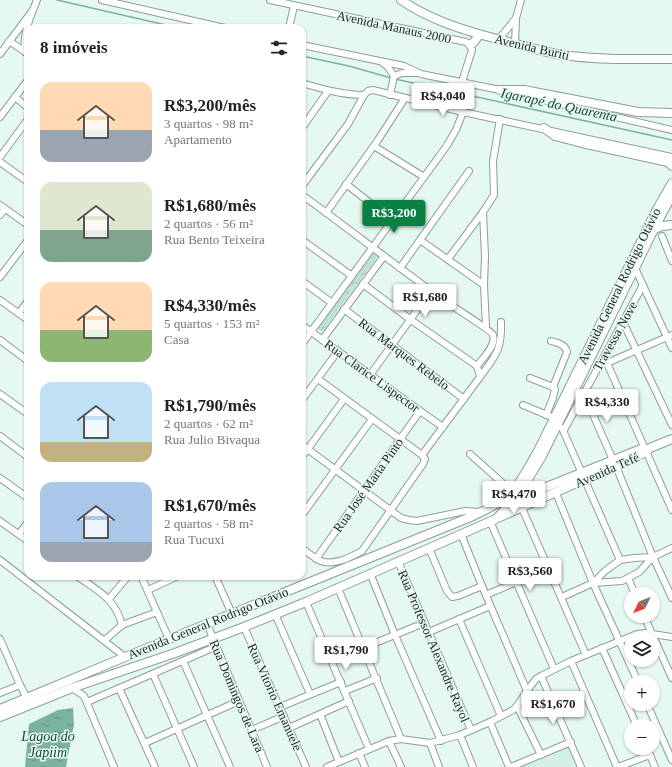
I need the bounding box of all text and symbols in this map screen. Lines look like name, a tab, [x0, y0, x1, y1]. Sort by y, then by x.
street label: Avenida Manaus 2000	[335, 8, 453, 46]
street label: Avenida Buriti	[493, 31, 571, 63]
icon: filters	[268, 37, 290, 59]
text: 8 imóveis	[40, 38, 108, 57]
pin: R$4,040	[406, 83, 480, 117]
water label: Igarapé do Quarenta	[499, 85, 618, 125]
text: R$4,040	[420, 88, 466, 103]
text: R$3,200/mês	[164, 96, 256, 115]
icon: home	[72, 98, 120, 146]
text: 3 quartos · 98 m²	[164, 116, 253, 131]
text: Apartamento	[164, 132, 232, 147]
text: R$1,680/mês	[164, 196, 256, 215]
icon: home	[72, 198, 120, 246]
pin: R$3,200	[357, 200, 431, 234]
text: R$3,200	[371, 205, 417, 220]
street label: Avenida General Rodrigo Otávio	[575, 205, 663, 367]
text: 2 quartos · 56 m²	[164, 216, 253, 231]
text: Rua Bento Teixeira	[164, 232, 265, 247]
pin: R$1,680	[388, 284, 462, 318]
text: R$1,680	[402, 289, 448, 304]
text: R$4,330/mês	[164, 296, 256, 315]
icon: home	[72, 298, 120, 346]
street label: Travessa Nove	[590, 298, 640, 373]
street label: Rua Marques Rebelo	[356, 315, 452, 393]
text: 5 quartos · 153 m²	[164, 316, 260, 331]
text: Casa	[164, 332, 189, 347]
street label: Rua Clarice Lispector	[321, 336, 423, 416]
pin: R$4,330	[570, 389, 644, 423]
text: R$4,330	[584, 394, 630, 409]
text: R$1,790/mês	[164, 396, 256, 415]
icon: home	[72, 398, 120, 446]
text: 2 quartos · 62 m²	[164, 416, 253, 431]
text: Rua Julio Bivaqua	[164, 432, 260, 447]
street label: Rua José Maria Pinto	[330, 435, 406, 535]
street label: Avenida Tefé	[572, 449, 642, 491]
pin: R$4,470	[477, 481, 551, 515]
text: R$4,470	[491, 486, 537, 501]
text: R$1,670/mês	[164, 496, 256, 515]
icon: home	[72, 498, 120, 546]
text: 2 quartos · 58 m²	[164, 516, 253, 531]
text: Rua Tucuxi	[164, 532, 224, 547]
pin: R$3,560	[493, 558, 567, 592]
text: R$3,560	[507, 563, 553, 578]
street label: Rua Professor Alexandre Rayol	[395, 567, 473, 725]
street label: Avenida General Rodrigo Otávio	[125, 584, 291, 662]
north arrow	[624, 587, 660, 623]
map controls	[624, 587, 660, 755]
button: layers	[624, 631, 660, 667]
street label: Rua Domingos de Lara	[206, 637, 268, 755]
pin: R$1,790	[309, 637, 383, 671]
street label: Rua Vitorio Emanuele	[245, 641, 306, 753]
text: R$1,790	[323, 642, 369, 657]
button: +	[624, 675, 660, 711]
pin: R$1,670	[516, 691, 590, 725]
text: R$1,670	[530, 696, 576, 711]
button: −	[624, 719, 660, 755]
water label: Lagoa do Japiim	[20, 729, 75, 760]

